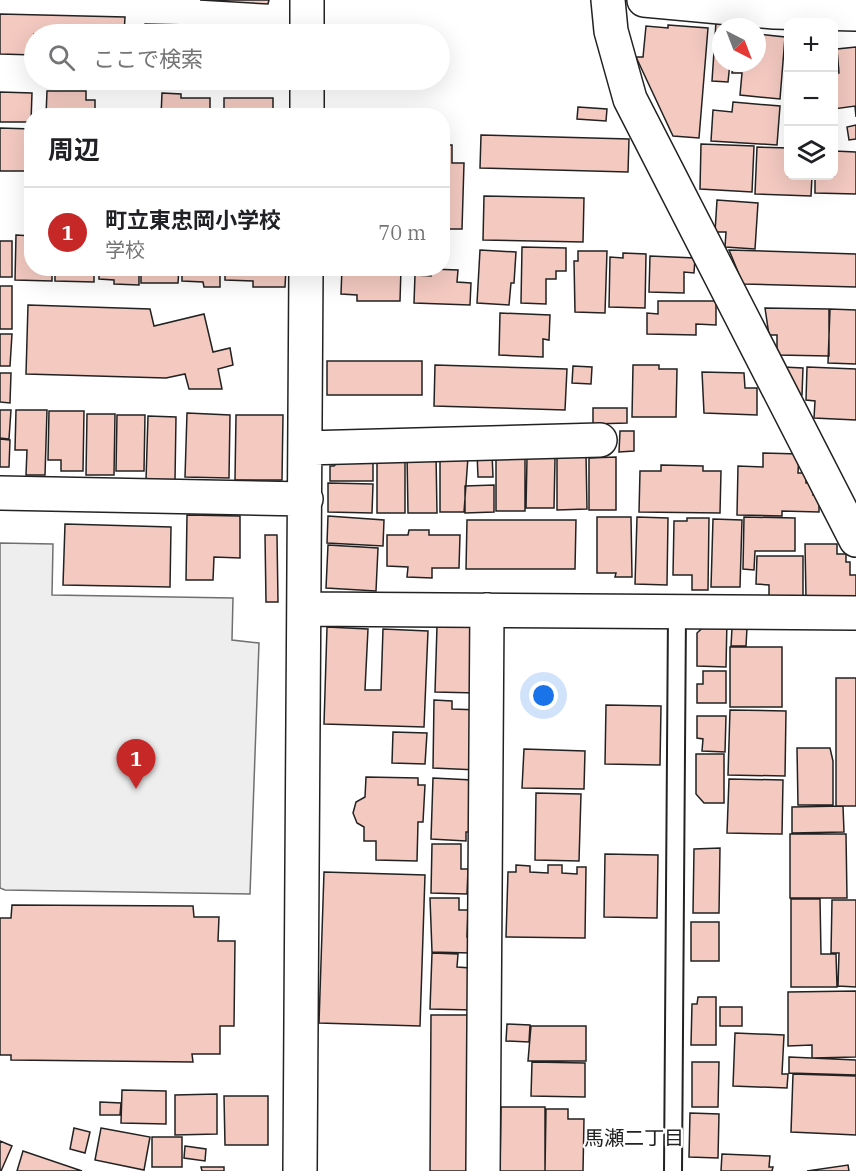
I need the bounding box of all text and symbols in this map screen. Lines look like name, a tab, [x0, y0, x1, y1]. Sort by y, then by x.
north arrow	[712, 18, 766, 72]
map controls	[784, 18, 838, 180]
button: +	[784, 18, 838, 72]
search box	[24, 24, 450, 90]
icon: search	[45, 41, 78, 74]
text: ここで検索	[93, 44, 203, 73]
button: −	[784, 72, 838, 126]
button: layers	[784, 126, 838, 180]
text: 周辺	[48, 132, 100, 166]
text: 町立東忠岡小学校	[105, 205, 281, 234]
text: 1	[62, 219, 74, 246]
text: 70 m	[378, 219, 426, 246]
text: 学校	[105, 236, 145, 263]
your location	[529, 681, 558, 710]
pin: 1	[116, 740, 156, 789]
district label: 馬瀬二丁目	[584, 1124, 684, 1151]

